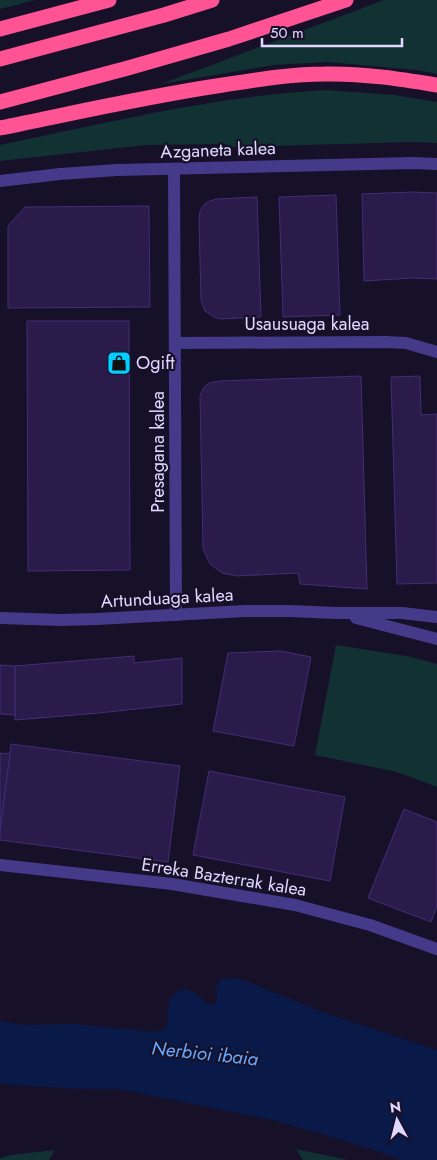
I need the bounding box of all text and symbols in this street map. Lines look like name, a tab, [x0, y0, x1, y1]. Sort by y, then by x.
scale bar	[262, 15, 402, 47]
text: 50 m	[270, 22, 304, 44]
street label: Azganeta kalea	[160, 135, 276, 165]
street label: Usausuaga kalea	[245, 311, 369, 337]
shop icon: Ogift	[106, 350, 132, 376]
place label: Ogift	[136, 350, 175, 376]
street label: Presagana kalea	[145, 391, 171, 513]
street label: Artunduaga kalea	[100, 582, 234, 614]
street label: Erreka Bazterrak kalea	[140, 851, 308, 903]
water label: Nerbioi ibaia	[150, 1034, 260, 1073]
north arrow	[372, 1095, 422, 1145]
text: N	[389, 1096, 402, 1118]

